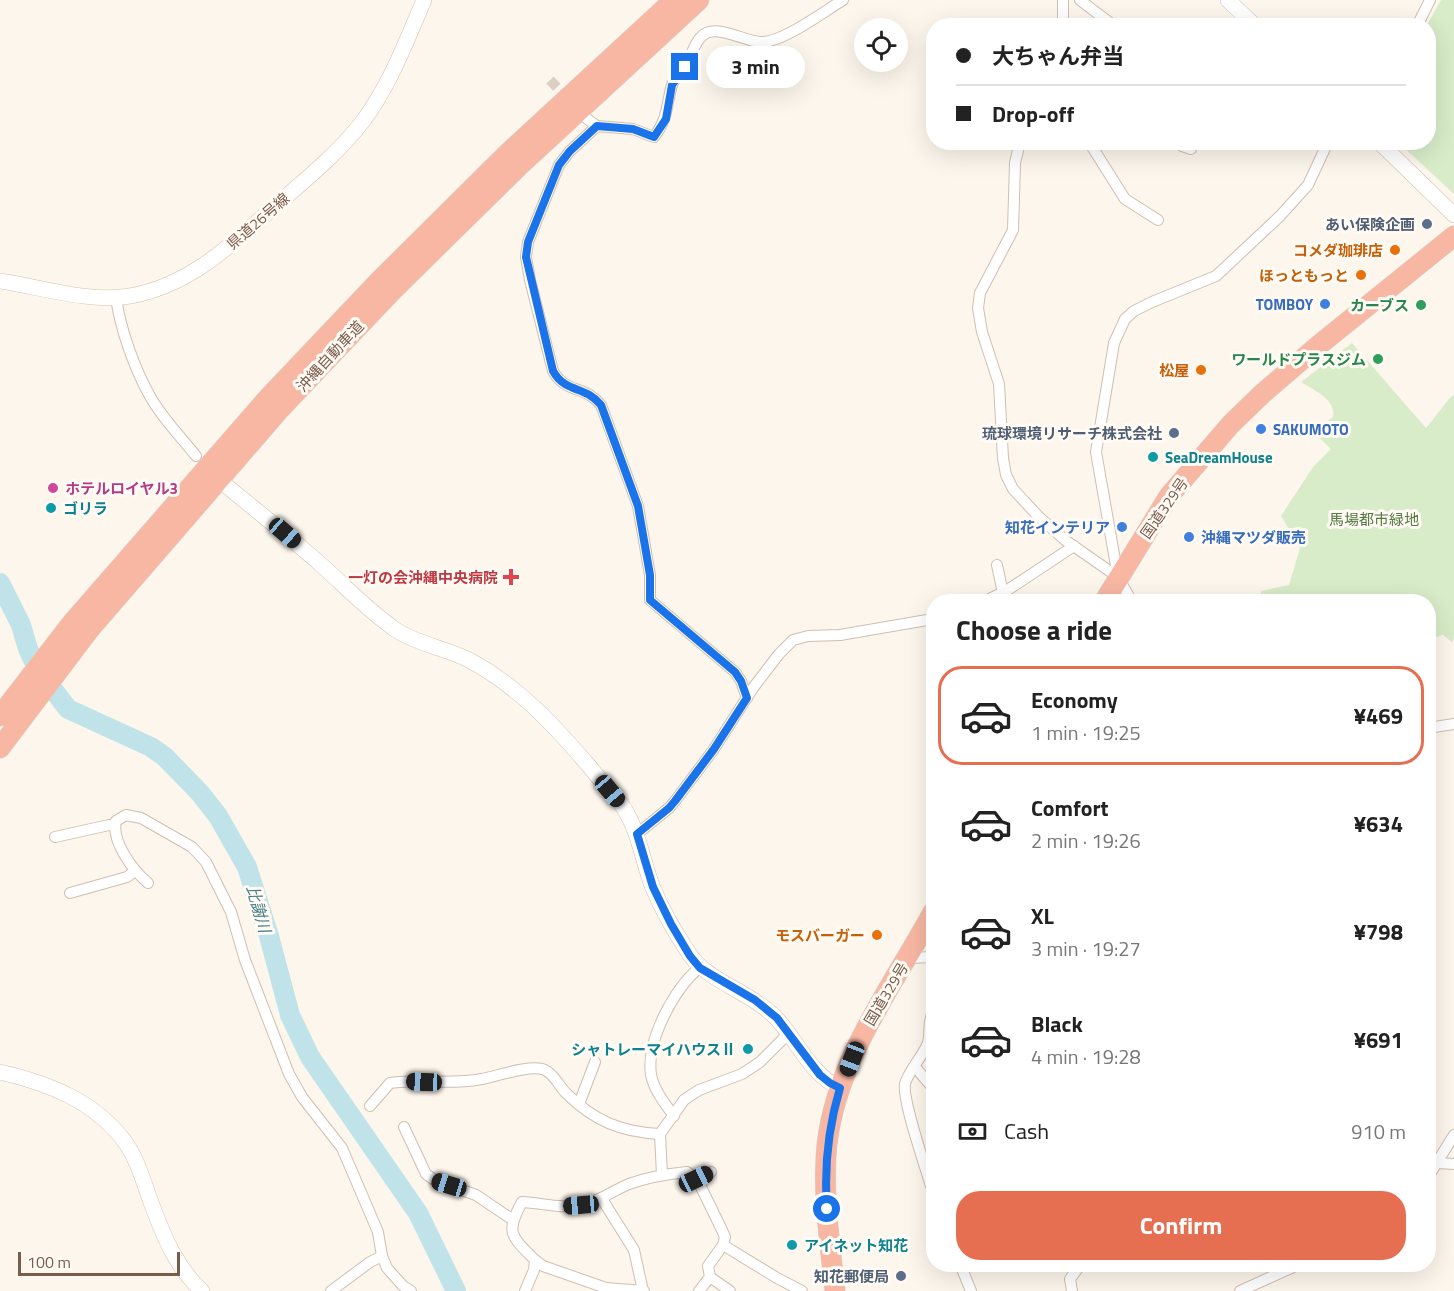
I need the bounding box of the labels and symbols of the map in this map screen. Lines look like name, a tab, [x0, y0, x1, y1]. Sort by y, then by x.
callout: 3 min	[706, 46, 805, 88]
route end	[671, 53, 698, 80]
street label: 県道26号線	[221, 187, 295, 255]
place label: あい保険企画	[1325, 213, 1415, 236]
marker: あい保険企画	[1420, 217, 1434, 231]
place label: コメダ珈琲店	[1293, 239, 1383, 262]
marker: コメダ珈琲店	[1388, 243, 1402, 257]
place label: ほっともっと	[1259, 264, 1349, 287]
marker: ほっともっと	[1354, 268, 1368, 282]
place label: TOMBOY	[1256, 293, 1314, 316]
place label: カーブス	[1350, 294, 1409, 317]
marker: TOMBOY	[1318, 297, 1332, 311]
marker: カーブス	[1414, 298, 1428, 312]
street label: 沖縄自動車道	[291, 315, 369, 397]
place label: ワールドプラスジム	[1231, 348, 1366, 371]
marker: ワールドプラスジム	[1371, 352, 1385, 366]
place label: 松屋	[1159, 359, 1189, 382]
marker: 松屋	[1194, 363, 1208, 377]
place label: SAKUMOTO	[1273, 418, 1349, 441]
place label: 琉球環境リサーチ株式会社	[982, 422, 1162, 445]
marker: SAKUMOTO	[1254, 422, 1268, 436]
marker: 琉球環境リサーチ株式会社	[1167, 426, 1181, 440]
place label: SeaDreamHouse	[1165, 446, 1273, 469]
marker: SeaDreamHouse	[1146, 450, 1160, 464]
street label: 国道329号	[1134, 473, 1194, 543]
place label: ホテルロイヤル3	[65, 477, 178, 500]
marker: ホテルロイヤル3	[46, 481, 60, 495]
place label: ゴリラ	[63, 497, 108, 520]
marker: ゴリラ	[44, 501, 58, 515]
park label: 馬場都市緑地	[1329, 508, 1419, 531]
car	[266, 514, 304, 552]
place label: 知花インテリア	[1005, 516, 1110, 539]
marker: 知花インテリア	[1115, 520, 1129, 534]
place label: 沖縄マツダ販売	[1201, 526, 1306, 549]
marker: 沖縄マツダ販売	[1182, 530, 1196, 544]
place label: 一灯の会沖縄中央病院	[348, 566, 498, 589]
marker: 一灯の会沖縄中央病院	[502, 568, 520, 586]
car	[592, 771, 628, 811]
water label: 比謝川	[241, 883, 278, 937]
place label: モスバーガー	[775, 924, 865, 947]
marker: モスバーガー	[870, 928, 884, 942]
street label: 国道329号	[858, 958, 914, 1030]
place label: シャトレーマイハウスⅡ	[571, 1038, 736, 1061]
car	[837, 1039, 867, 1079]
marker: シャトレーマイハウスⅡ	[741, 1042, 755, 1056]
car	[406, 1072, 442, 1092]
car	[676, 1163, 716, 1195]
car	[429, 1171, 469, 1199]
car	[562, 1194, 600, 1216]
route start	[813, 1195, 840, 1222]
place label: アイネット知花	[804, 1234, 908, 1257]
marker: アイネット知花	[785, 1238, 799, 1252]
scale bar	[18, 1249, 180, 1276]
place label: 知花郵便局	[814, 1265, 889, 1288]
marker: 知花郵便局	[894, 1269, 908, 1283]

